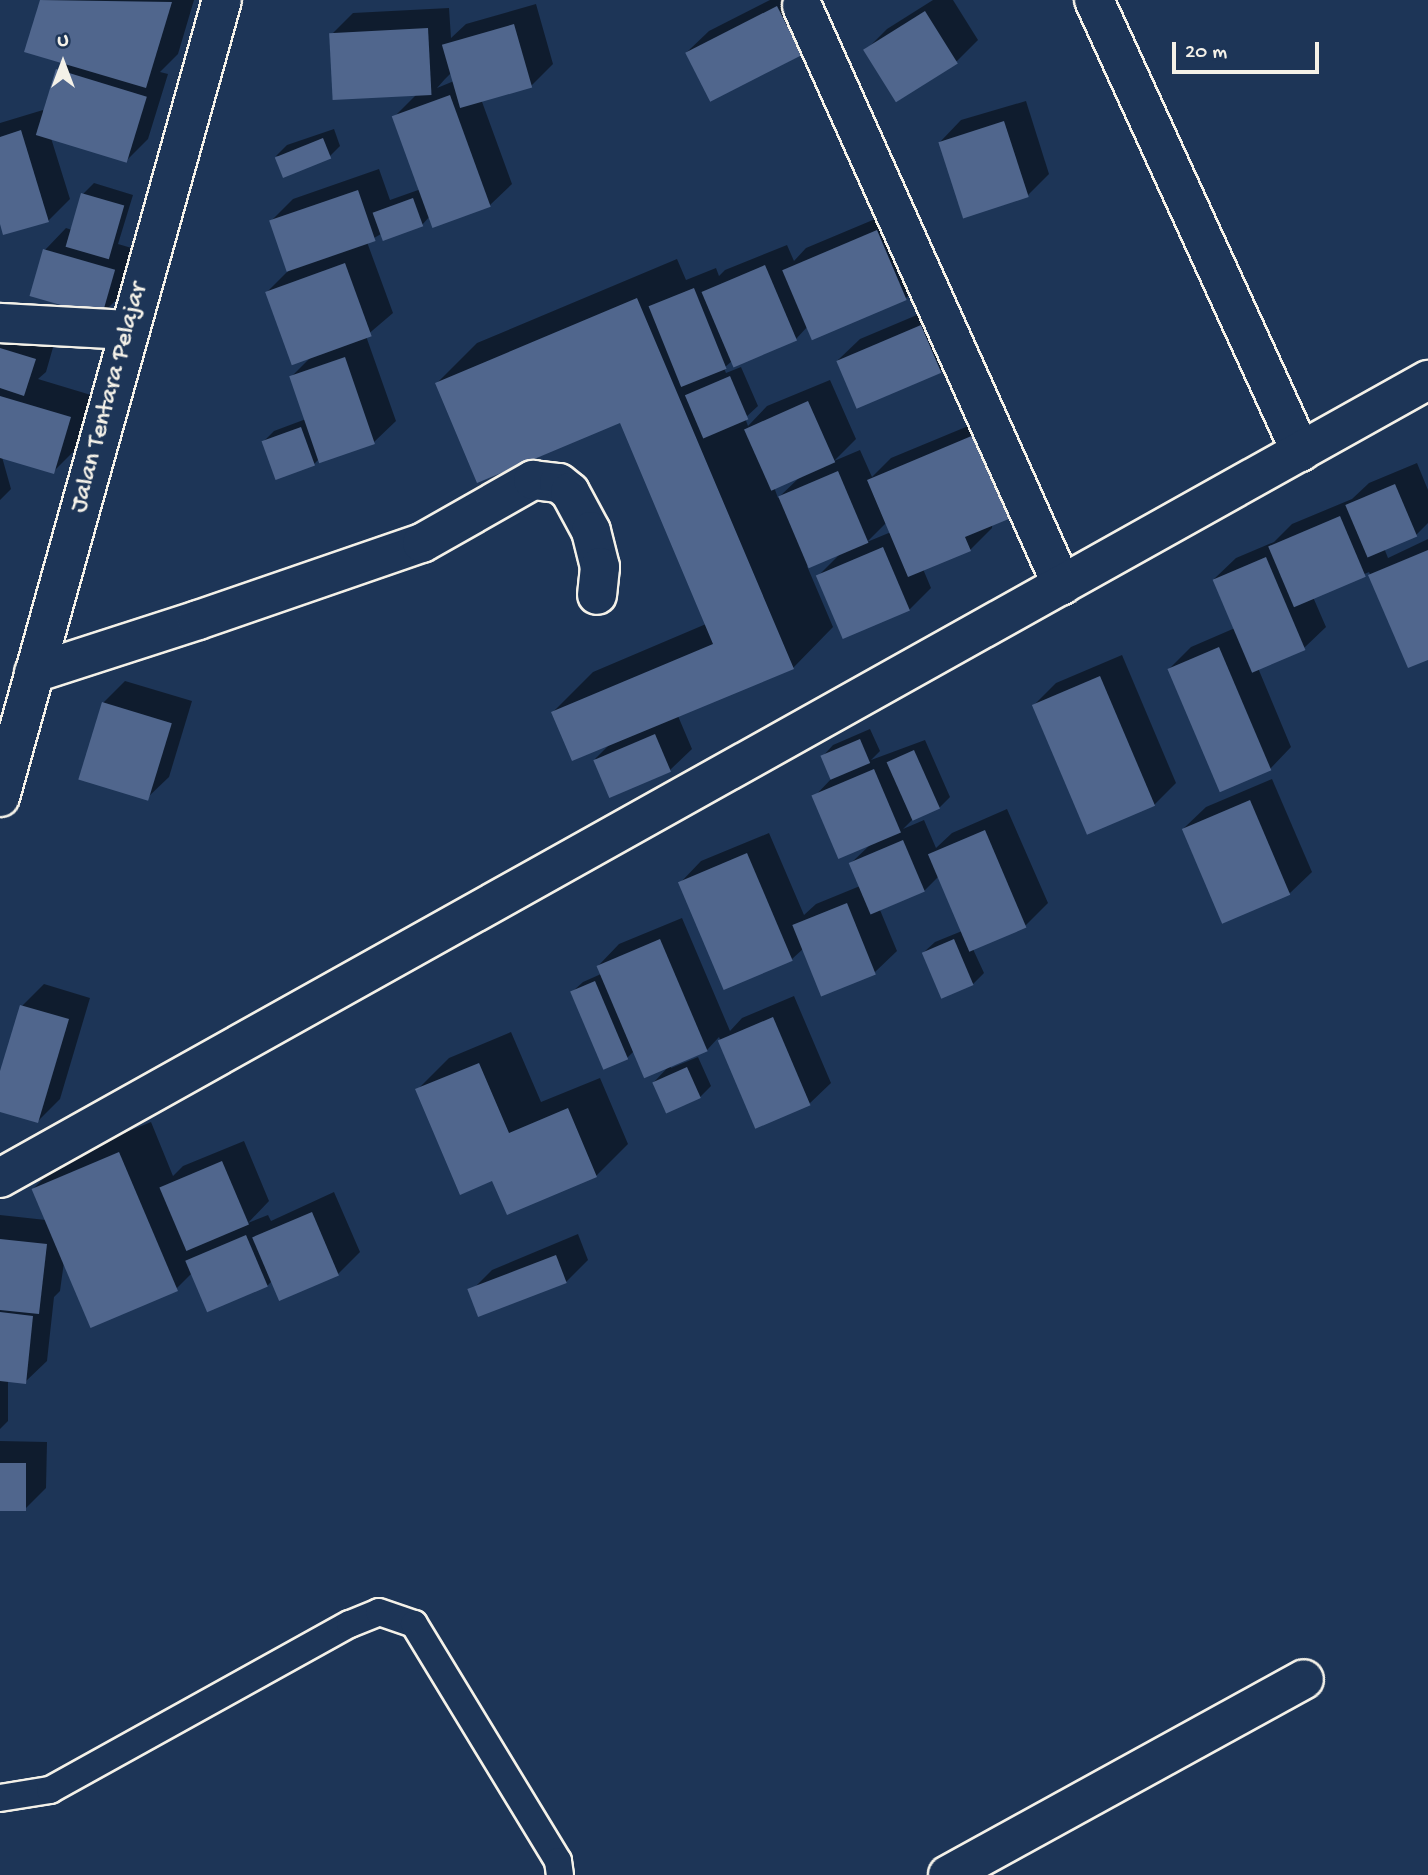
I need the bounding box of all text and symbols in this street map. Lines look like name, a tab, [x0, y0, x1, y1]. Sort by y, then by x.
north arrow	[28, 28, 98, 98]
scale bar	[1176, 28, 1323, 72]
text: U	[58, 30, 68, 53]
text: 20 m	[1185, 41, 1227, 66]
street label: Jalan Tentara Pelajar	[64, 280, 156, 516]

